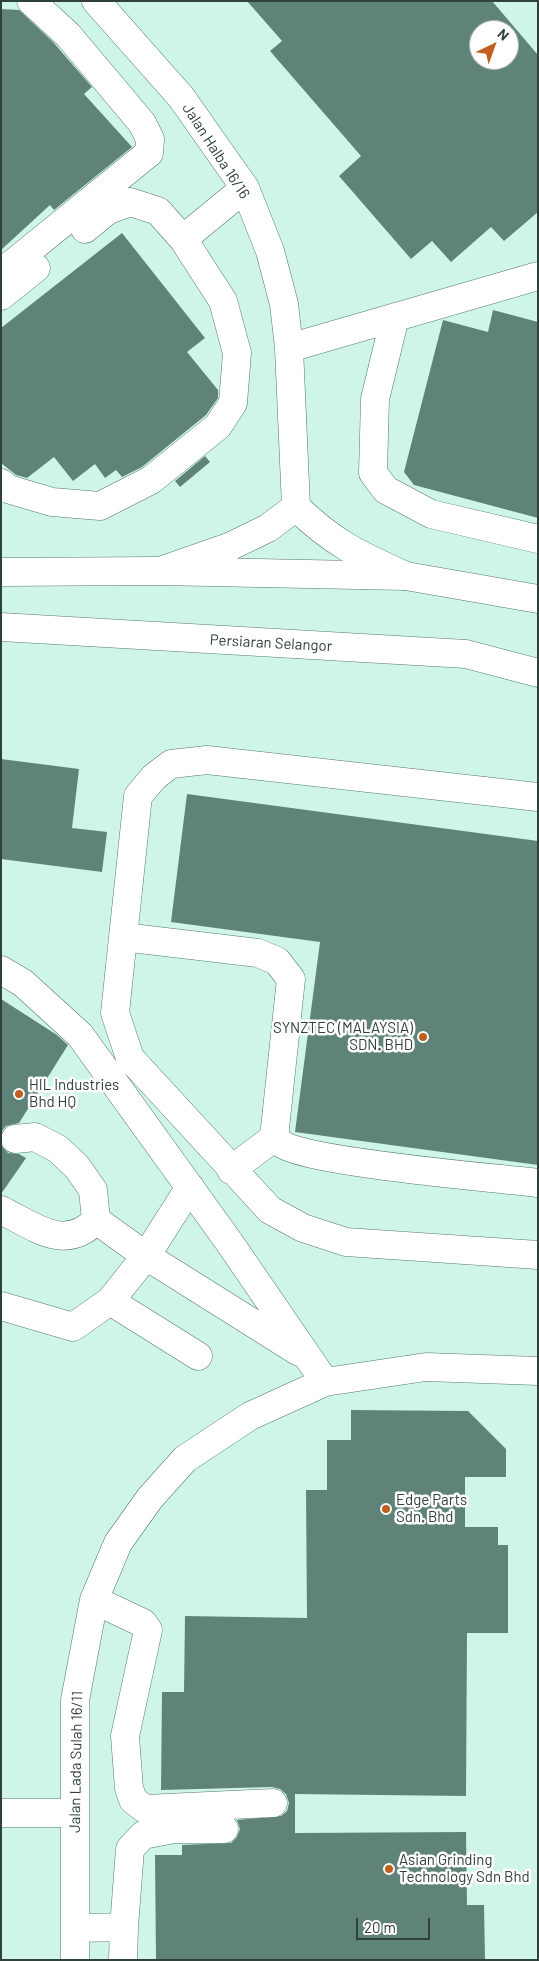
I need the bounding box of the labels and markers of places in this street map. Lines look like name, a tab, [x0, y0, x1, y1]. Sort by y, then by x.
place label: SYNZTEC (MALAYSIA) SDN. BHD	[273, 1019, 413, 1054]
marker: SYNZTEC (MALAYSIA) SDN. BHD	[417, 1031, 429, 1043]
place label: HIL Industries Bhd HQ	[29, 1076, 119, 1111]
marker: HIL Industries Bhd HQ	[13, 1088, 25, 1100]
place label: Edge Parts Sdn. Bhd	[396, 1491, 467, 1526]
marker: Edge Parts Sdn. Bhd	[380, 1503, 392, 1515]
place label: Asian Grinding Technology Sdn Bhd	[399, 1851, 530, 1886]
marker: Asian Grinding Technology Sdn Bhd	[383, 1863, 395, 1875]

